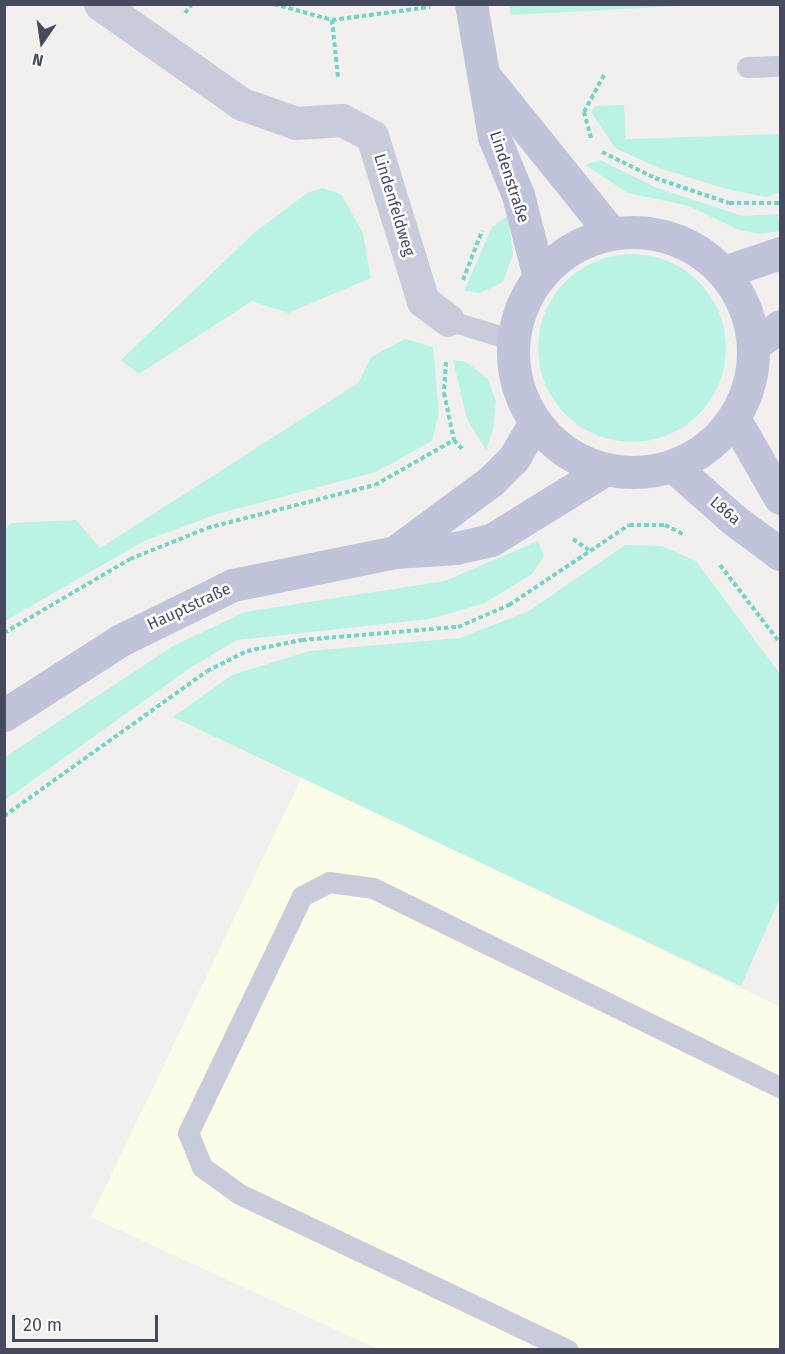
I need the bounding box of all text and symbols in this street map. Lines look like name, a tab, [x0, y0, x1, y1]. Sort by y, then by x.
north arrow	[12, 12, 72, 72]
text: N	[31, 50, 45, 70]
street label: Lindenstraße	[485, 129, 533, 225]
street label: Lindenfeldweg	[369, 151, 419, 259]
street label: L86a	[706, 493, 744, 529]
street label: Hauptstraße	[144, 579, 234, 635]
scale bar	[15, 1303, 160, 1341]
text: 20 m	[23, 1314, 62, 1336]

